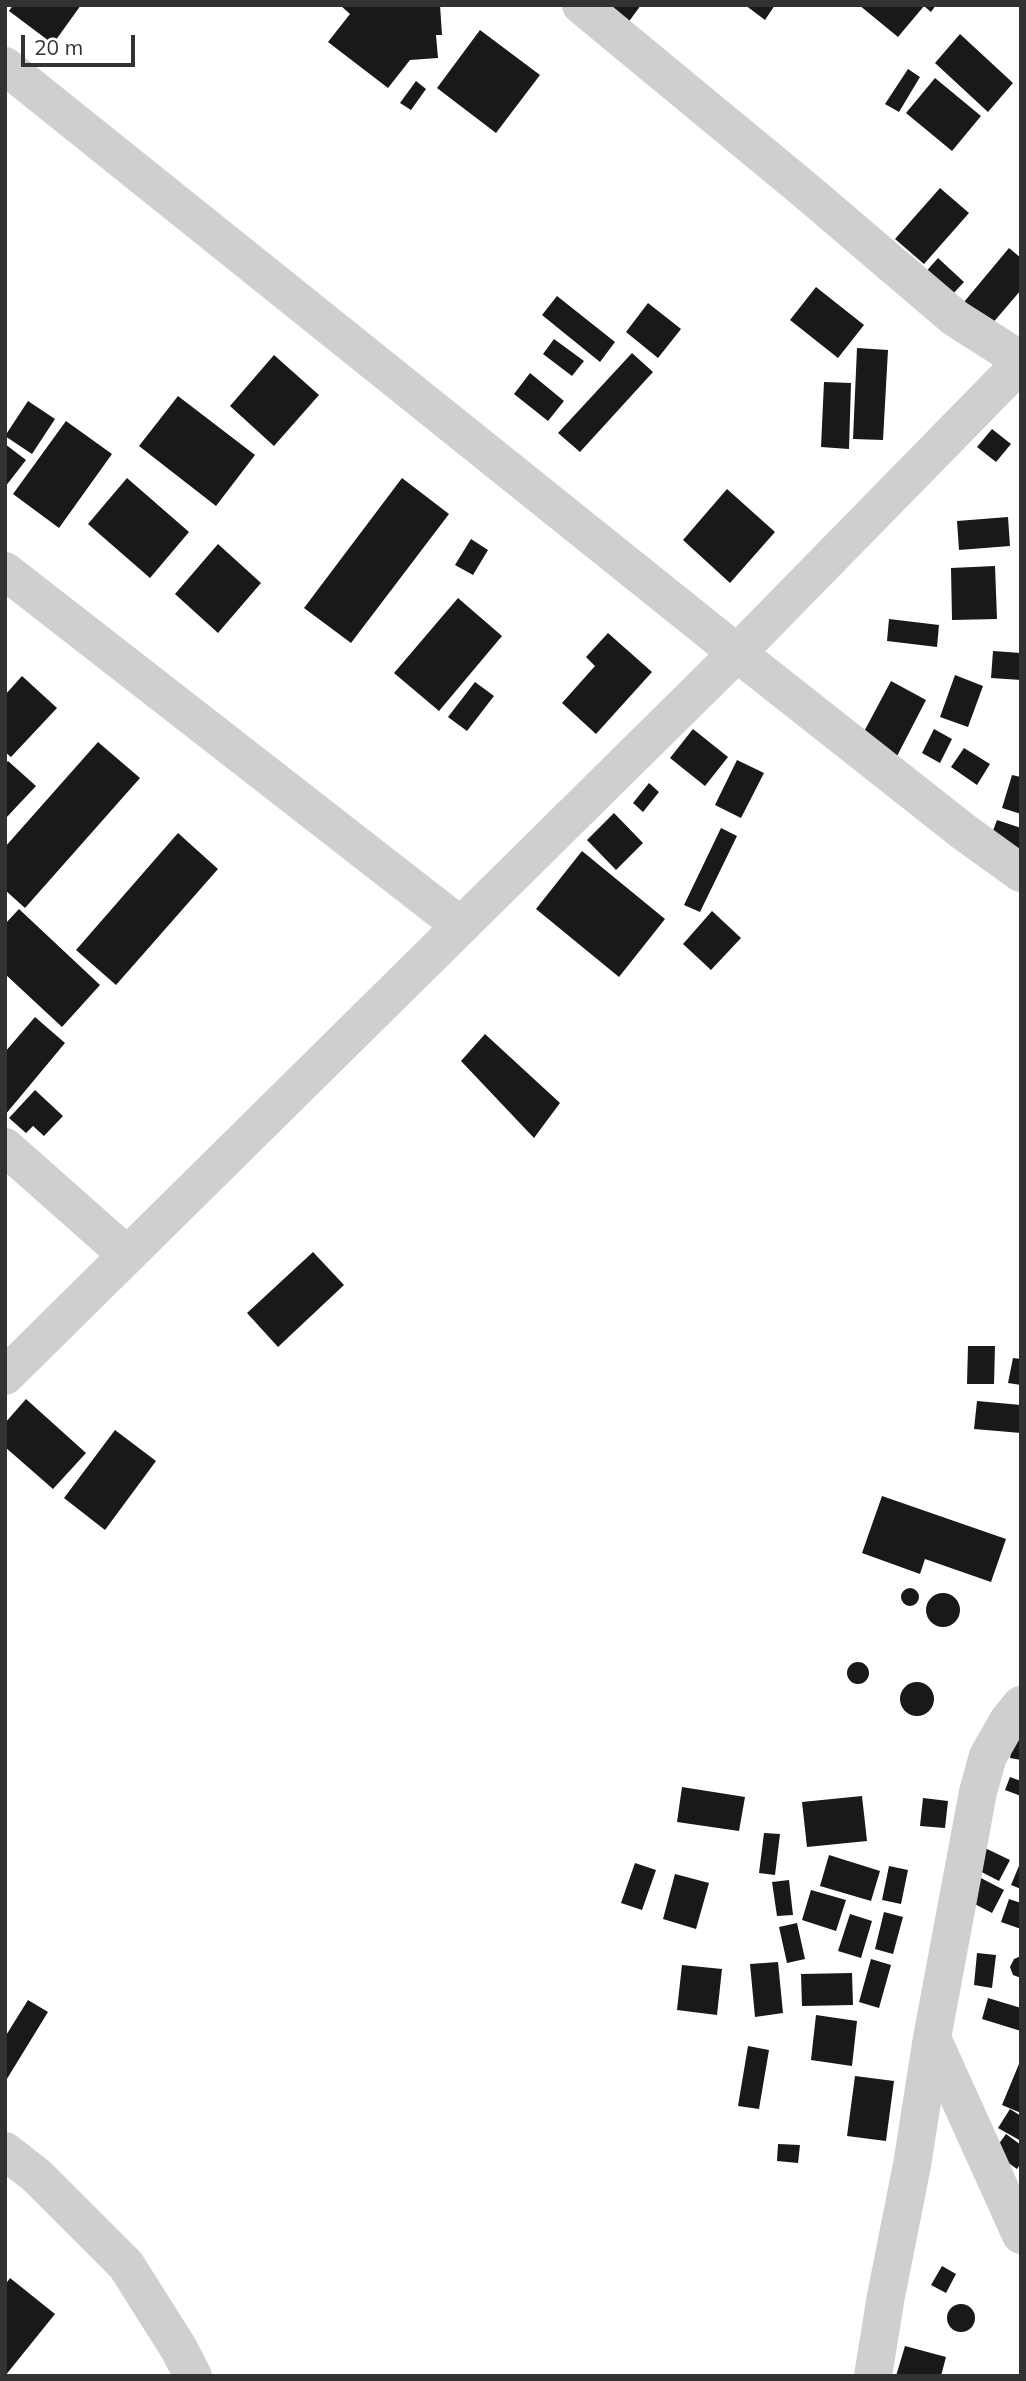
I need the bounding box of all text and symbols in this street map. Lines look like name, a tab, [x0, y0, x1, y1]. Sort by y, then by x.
scale bar	[24, 21, 138, 65]
text: 20 m	[34, 34, 83, 60]

